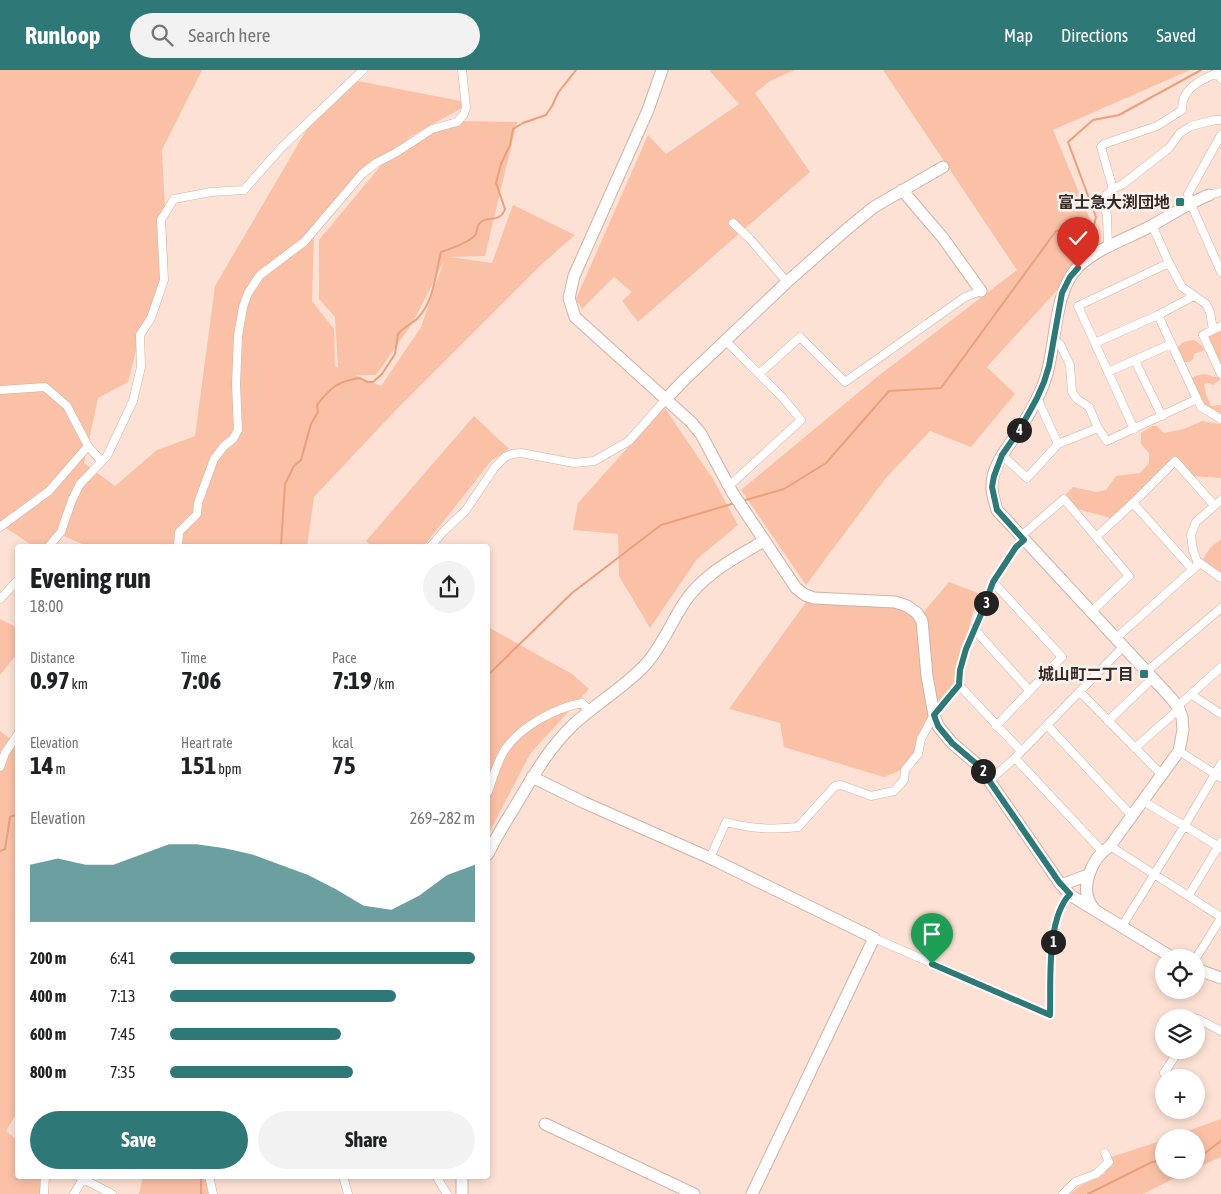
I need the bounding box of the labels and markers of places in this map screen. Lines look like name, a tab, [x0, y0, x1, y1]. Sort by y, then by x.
place label: 富士急大渕団地	[1058, 193, 1170, 211]
marker: 富士急大渕団地	[1174, 196, 1186, 208]
pin	[1057, 217, 1099, 268]
pin: 4	[1006, 418, 1032, 442]
pin: 3	[974, 590, 998, 616]
place label: 城山町二丁目	[1038, 665, 1134, 683]
marker: 城山町二丁目	[1138, 668, 1150, 680]
pin: 2	[970, 758, 996, 784]
pin	[911, 913, 953, 964]
pin: 1	[1040, 930, 1066, 954]

